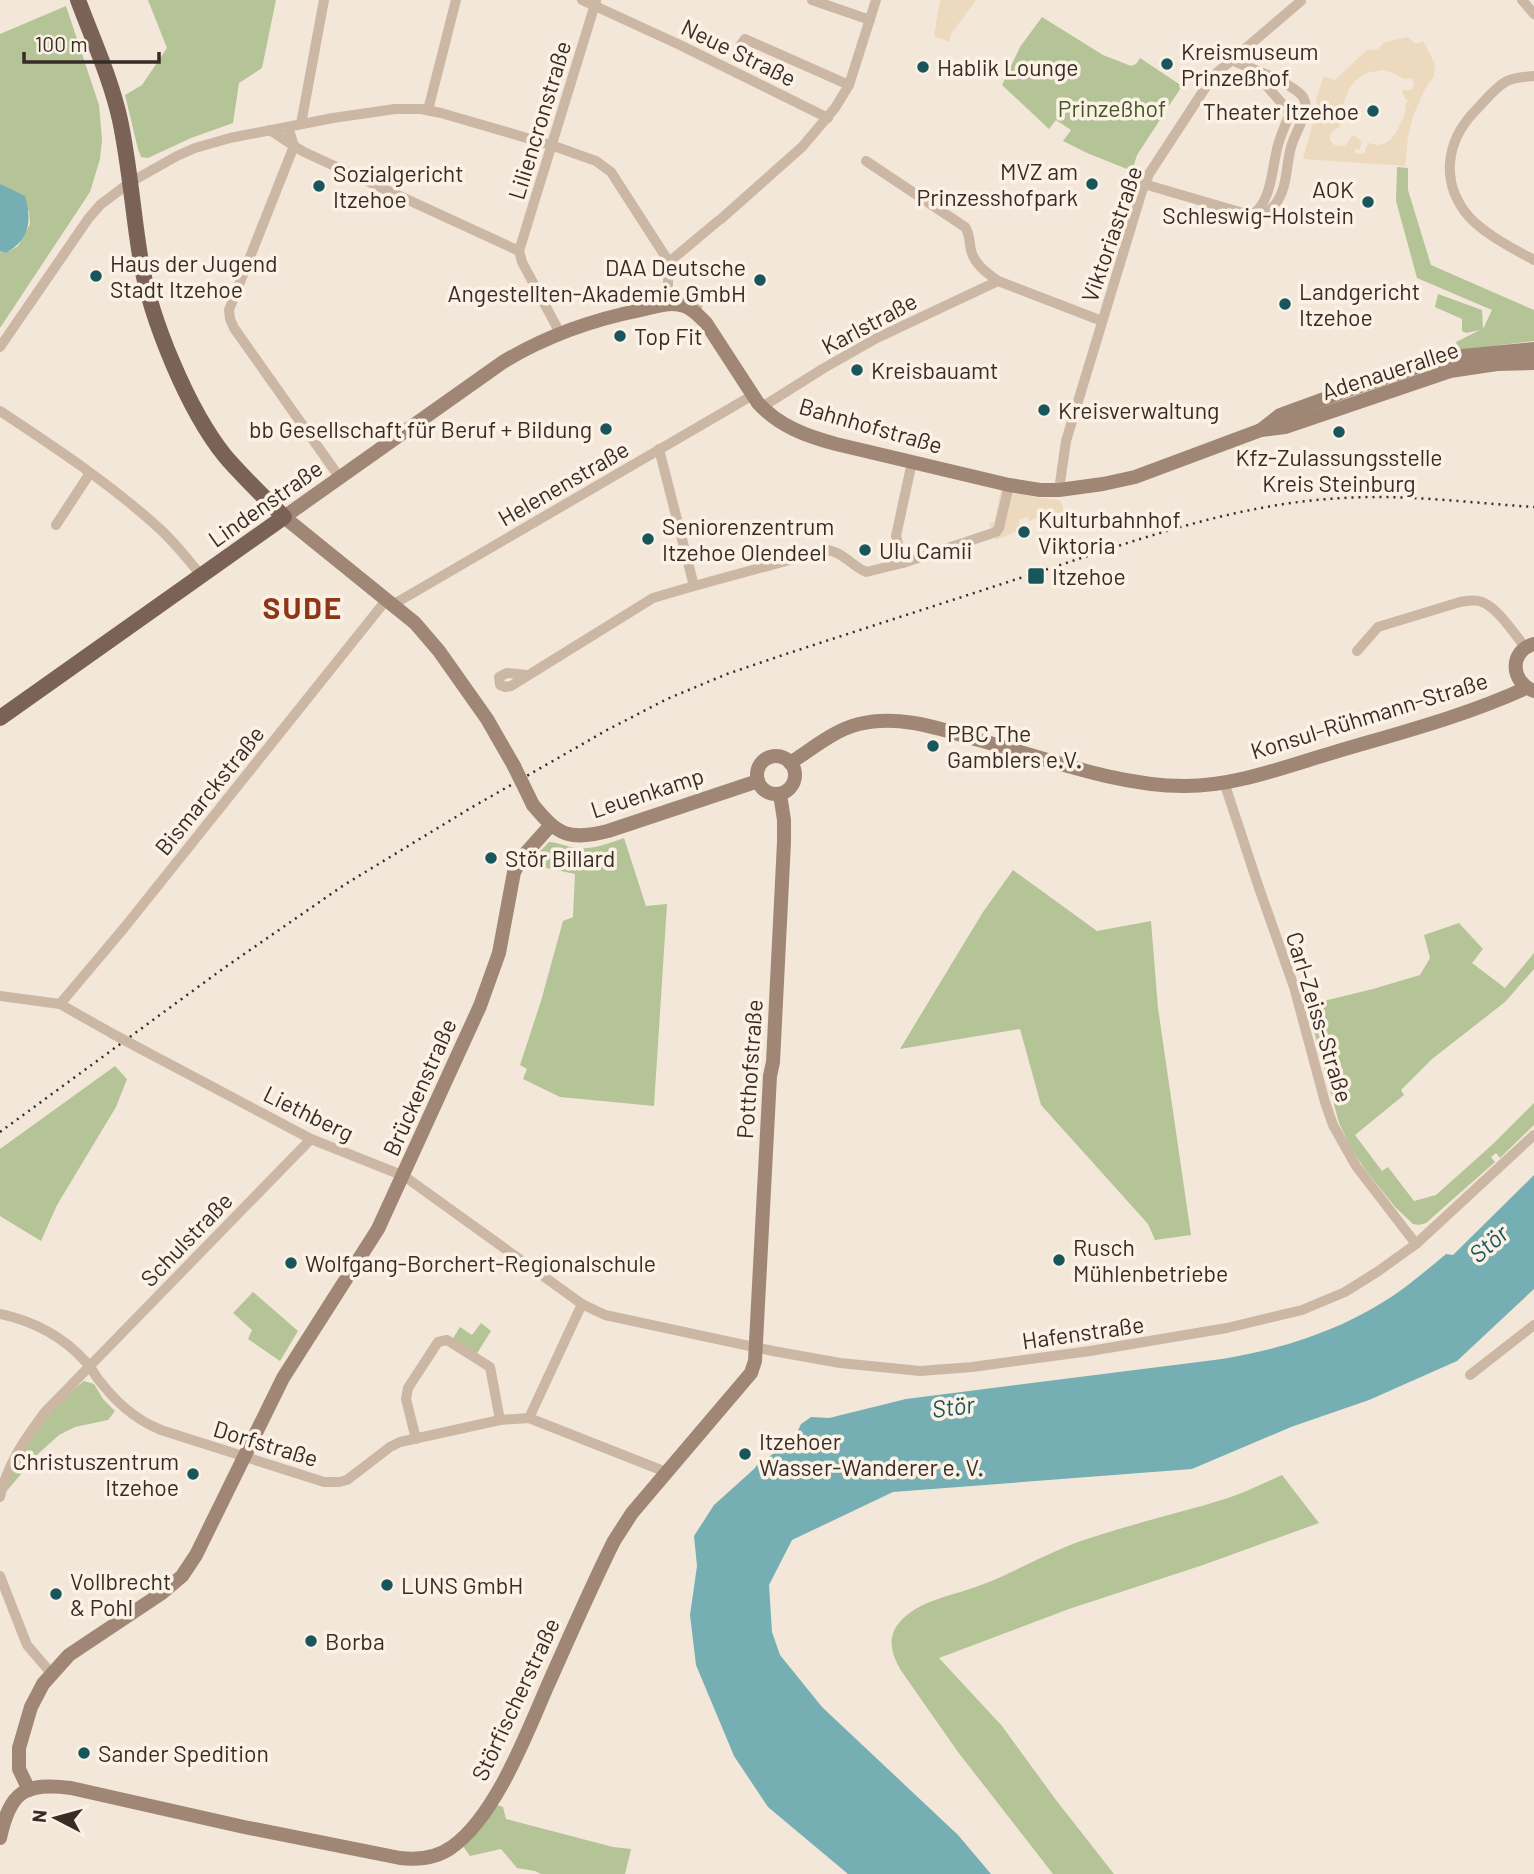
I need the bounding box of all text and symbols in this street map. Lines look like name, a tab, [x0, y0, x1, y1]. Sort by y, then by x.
street label: Neue Straße	[677, 12, 801, 92]
scale bar	[24, 21, 159, 65]
text: 100 m	[35, 31, 88, 56]
street label: Liliencronstraße	[502, 37, 576, 203]
place label: Kreismuseum Prinzeßhof	[1181, 37, 1319, 91]
place label: Hablik Lounge	[937, 53, 1079, 81]
marker: Kreismuseum Prinzeßhof	[1159, 56, 1175, 72]
marker: Hablik Lounge	[915, 59, 931, 75]
park label: Prinzeßhof	[1058, 94, 1166, 122]
place label: Theater Itzehoe	[1203, 97, 1359, 125]
marker: Theater Itzehoe	[1365, 103, 1381, 119]
place label: MVZ am Prinzesshofpark	[917, 157, 1078, 211]
place label: Sozialgericht Itzehoe	[333, 159, 464, 213]
street label: Viktoriastraße	[1075, 162, 1147, 306]
place label: AOK Schleswig-Holstein	[1162, 175, 1354, 229]
marker: MVZ am Prinzesshofpark	[1084, 176, 1100, 192]
marker: Sozialgericht Itzehoe	[311, 178, 327, 194]
marker: AOK Schleswig-Holstein	[1360, 194, 1376, 210]
place label: Haus der Jugend Stadt Itzehoe	[110, 249, 278, 303]
place label: DAA Deutsche Angestellten-Akademie GmbH	[448, 253, 746, 307]
marker: Haus der Jugend Stadt Itzehoe	[88, 268, 104, 284]
marker: DAA Deutsche Angestellten-Akademie GmbH	[752, 272, 768, 288]
place label: Landgericht Itzehoe	[1299, 277, 1420, 331]
street label: Karlstraße	[817, 286, 921, 360]
marker: Landgericht Itzehoe	[1277, 296, 1293, 312]
place label: Top Fit	[634, 322, 703, 350]
marker: Top Fit	[612, 328, 628, 344]
street label: Adenauerallee	[1318, 335, 1462, 405]
place label: Kreisbauamt	[871, 356, 998, 384]
marker: Kreisbauamt	[849, 362, 865, 378]
street label: Bahnhofstraße	[796, 391, 946, 459]
place label: Kreisverwaltung	[1058, 396, 1219, 424]
marker: Kreisverwaltung	[1036, 402, 1052, 418]
place label: bb Gesellschaft für Beruf + Bildung	[249, 415, 592, 443]
marker: bb Gesellschaft für Beruf + Bildung	[598, 421, 614, 437]
marker: Kfz-Zulassungsstelle Kreis Steinburg	[1331, 424, 1347, 440]
street label: Helenenstraße	[493, 434, 633, 532]
place label: Kfz-Zulassungsstelle Kreis Steinburg	[1235, 443, 1443, 497]
street label: Lindenstraße	[203, 453, 327, 553]
place label: Kulturbahnhof Viktoria	[1038, 505, 1181, 559]
place label: Seniorenzentrum Itzehoe Olendeel	[662, 512, 834, 566]
marker: Kulturbahnhof Viktoria	[1016, 524, 1032, 540]
marker: Seniorenzentrum Itzehoe Olendeel	[640, 531, 656, 547]
place label: Ulu Camii	[879, 536, 972, 564]
marker: Ulu Camii	[857, 542, 873, 558]
place label: Itzehoe	[1052, 562, 1126, 590]
marker: Itzehoe	[1026, 566, 1046, 586]
district label: SUDE	[263, 589, 343, 625]
street label: Konsul-Rühmann-Straße	[1247, 666, 1491, 764]
place label: PBC The Gamblers e.V.	[947, 719, 1082, 773]
street label: Bismarckstraße	[148, 720, 270, 860]
marker: PBC The Gamblers e.V.	[925, 738, 941, 754]
street label: Leuenkamp	[587, 761, 707, 823]
place label: Stör Billard	[505, 844, 615, 872]
marker: Stör Billard	[483, 850, 499, 866]
street label: Carl-Zeiss-Straße	[1281, 928, 1359, 1106]
street label: Potthofstraße	[730, 999, 768, 1139]
street label: Brückenstraße	[376, 1014, 462, 1160]
street label: Liethberg	[259, 1079, 359, 1147]
street label: Schulstraße	[134, 1186, 238, 1292]
water label: Stör	[1462, 1217, 1515, 1268]
place label: Rusch Mühlenbetriebe	[1073, 1233, 1228, 1287]
place label: Wolfgang-Borchert-Regionalschule	[305, 1249, 656, 1277]
marker: Rusch Mühlenbetriebe	[1051, 1252, 1067, 1268]
marker: Wolfgang-Borchert-Regionalschule	[283, 1255, 299, 1271]
street label: Hafenstraße	[1020, 1310, 1146, 1354]
water label: Stör	[930, 1389, 977, 1423]
street label: Dorfstraße	[210, 1414, 322, 1472]
place label: Itzehoer Wasser-Wanderer e. V.	[759, 1427, 984, 1481]
marker: Itzehoer Wasser-Wanderer e. V.	[737, 1446, 753, 1462]
place label: Christuszentrum Itzehoe	[13, 1447, 179, 1501]
marker: Christuszentrum Itzehoe	[185, 1466, 201, 1482]
place label: Vollbrecht & Pohl	[70, 1567, 171, 1621]
place label: LUNS GmbH	[401, 1571, 523, 1599]
marker: LUNS GmbH	[379, 1577, 395, 1593]
marker: Vollbrecht & Pohl	[48, 1586, 64, 1602]
street label: Störfischerstraße	[465, 1613, 565, 1785]
place label: Borba	[325, 1627, 385, 1655]
marker: Borba	[303, 1633, 319, 1649]
place label: Sander Spedition	[98, 1739, 269, 1767]
marker: Sander Spedition	[76, 1745, 92, 1761]
north arrow	[21, 1783, 91, 1853]
text: N	[26, 1809, 51, 1824]

